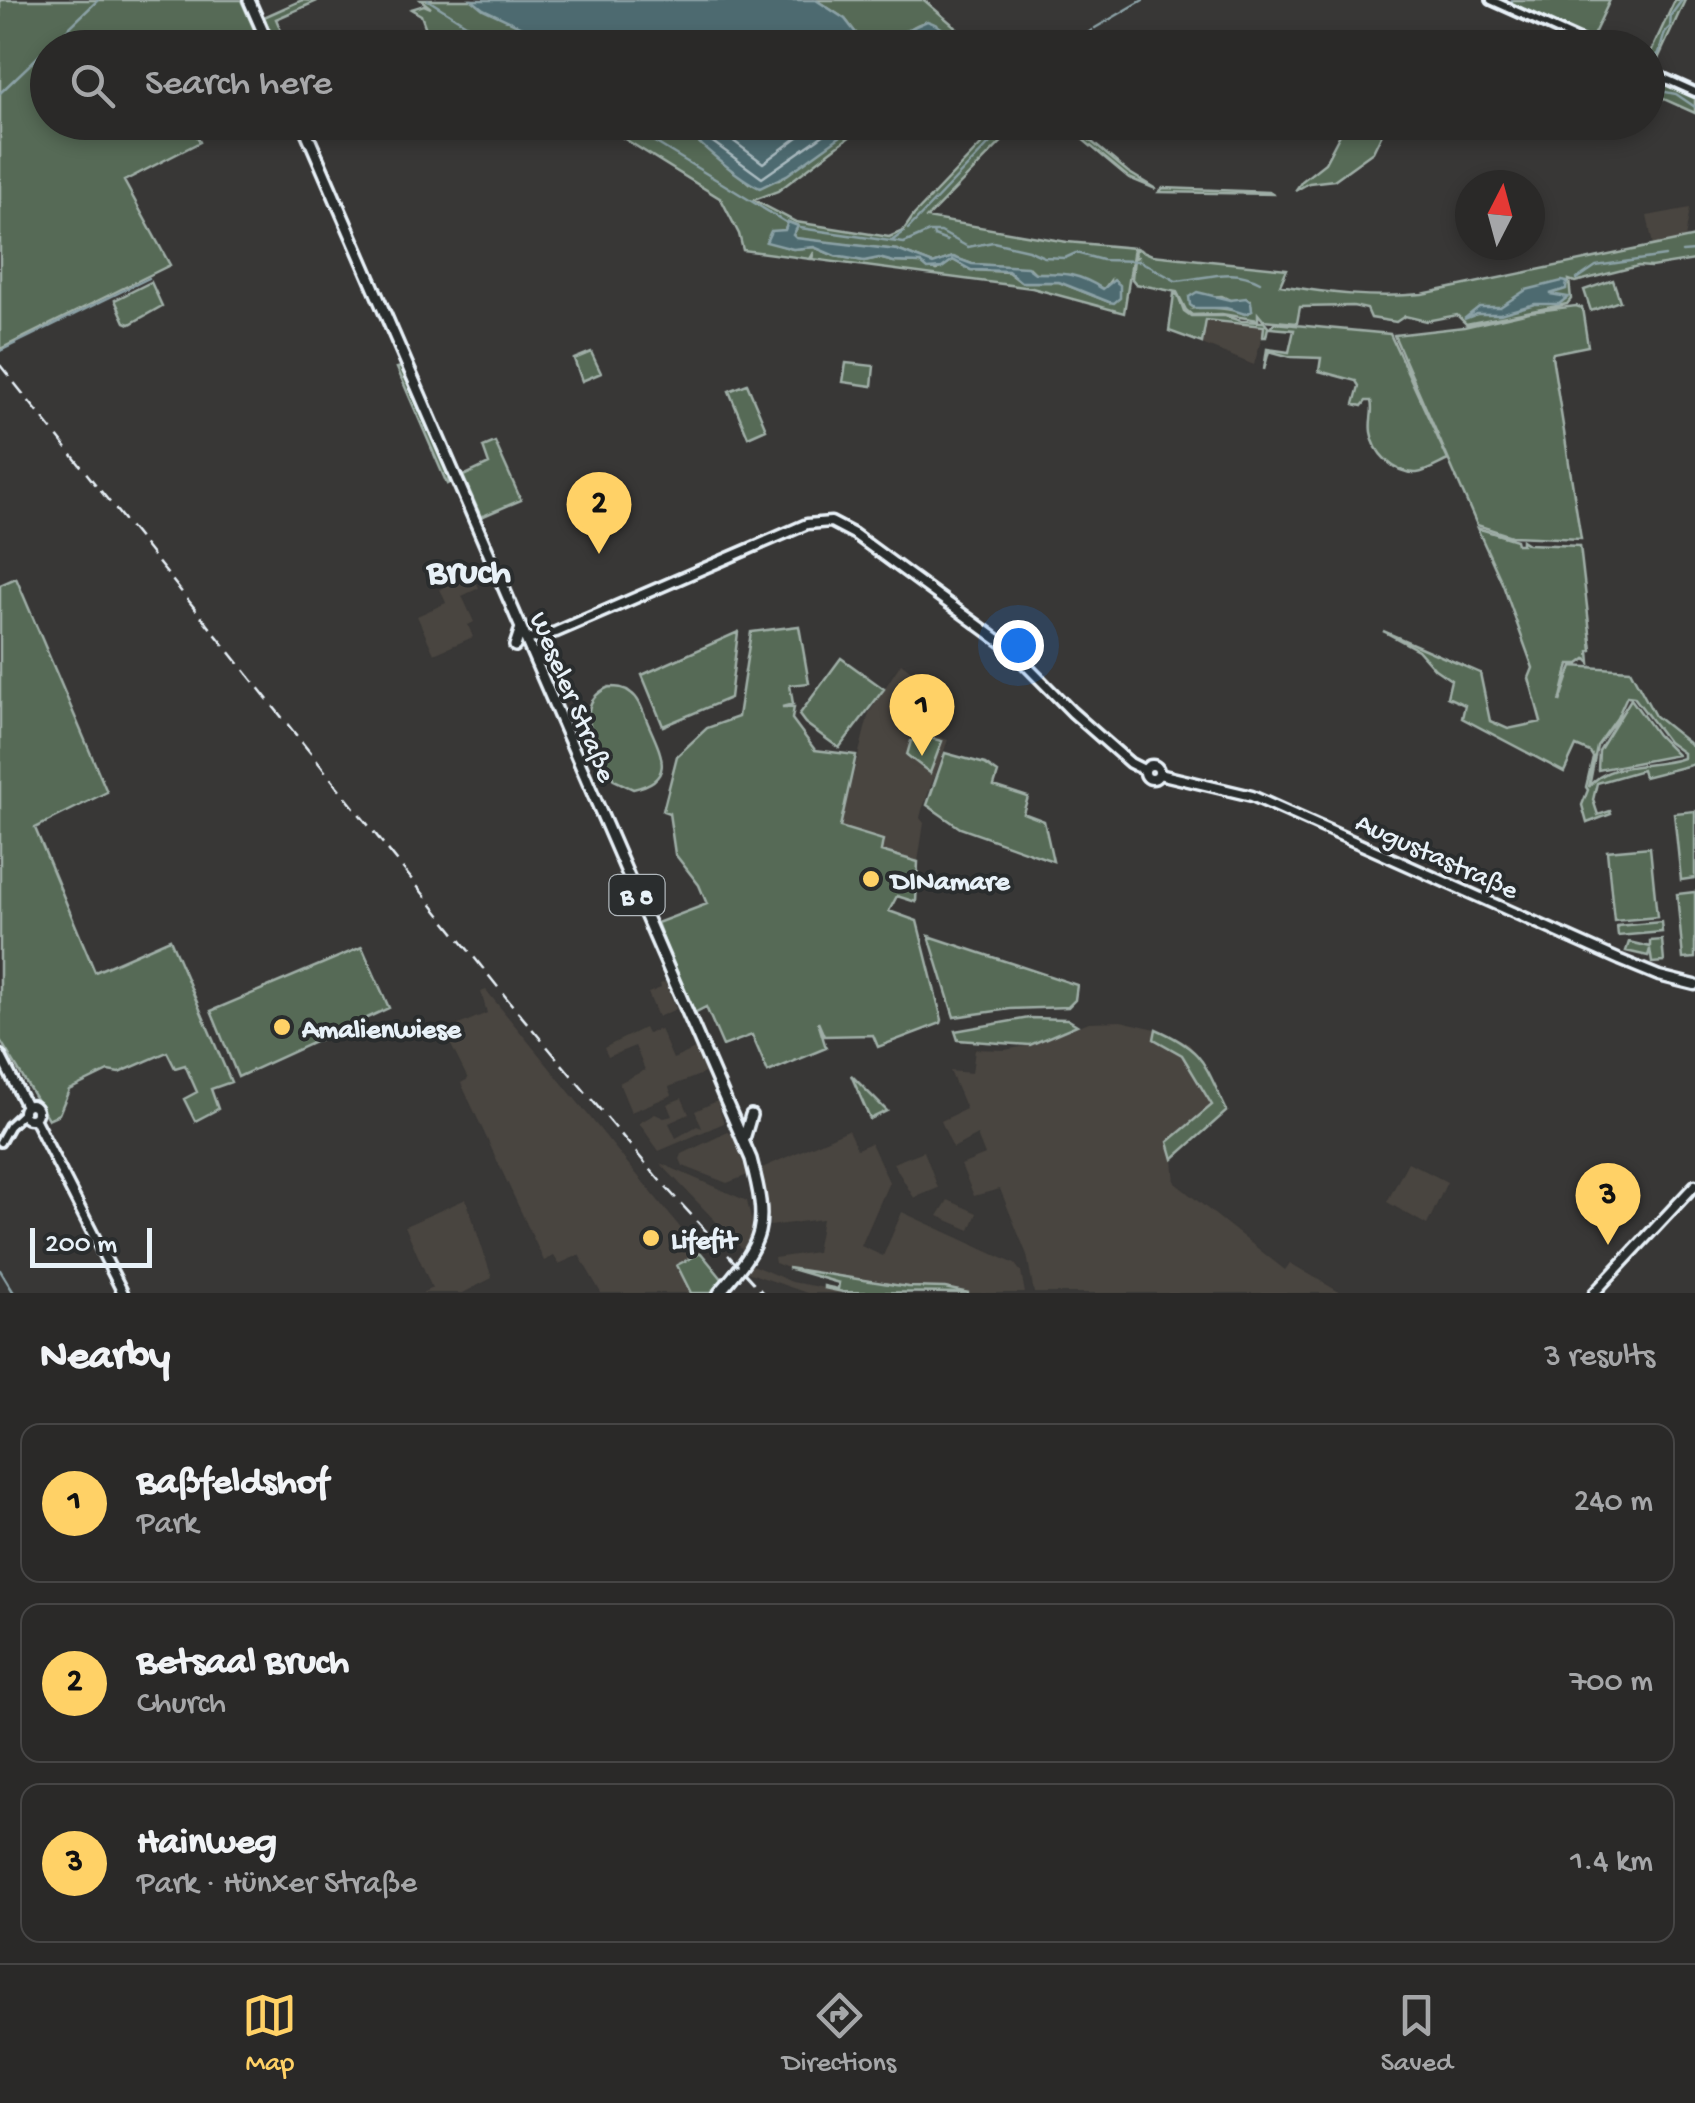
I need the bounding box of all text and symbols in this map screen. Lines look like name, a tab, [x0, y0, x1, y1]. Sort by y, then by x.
search box	[30, 30, 1665, 140]
icon: search	[65, 58, 120, 113]
text: Search here	[145, 63, 332, 107]
north arrow	[1455, 170, 1545, 260]
pin: 2	[566, 472, 632, 554]
district label: Bruch	[425, 552, 512, 596]
street label: Weseler Straße	[520, 608, 622, 788]
your location	[993, 620, 1044, 671]
pin: 1	[890, 674, 954, 756]
street label: Augustastraße	[1350, 808, 1523, 909]
place label: DINamare	[888, 867, 1011, 900]
marker: DINamare	[860, 868, 882, 890]
road number: B 8	[610, 875, 664, 915]
place label: Amalienwiese	[301, 1015, 462, 1048]
marker: Amalienwiese	[271, 1016, 293, 1038]
pin: 3	[1576, 1162, 1640, 1245]
scale bar	[30, 1223, 152, 1268]
place label: Lifefit	[671, 1226, 739, 1259]
marker: Lifefit	[640, 1227, 662, 1249]
text: 200 m	[45, 1229, 117, 1262]
text: Nearby	[40, 1334, 170, 1383]
text: 3 results	[1544, 1339, 1655, 1377]
text: Baßfeldshof	[137, 1462, 328, 1506]
text: 1	[68, 1484, 81, 1522]
text: 240 m	[1574, 1484, 1653, 1522]
text: Park	[137, 1506, 198, 1544]
text: Betsaal Bruch	[137, 1642, 349, 1686]
text: 2	[67, 1664, 82, 1702]
text: 700 m	[1570, 1664, 1653, 1702]
text: Church	[137, 1686, 226, 1724]
text: Hainweg	[137, 1822, 277, 1866]
text: 3	[66, 1844, 83, 1882]
text: 1.4 km	[1570, 1844, 1653, 1882]
text: Park · Hünxer Straße	[137, 1866, 417, 1904]
tab: Map	[242, 1988, 297, 2081]
tab: Directions	[782, 1988, 896, 2081]
tab: Saved	[1381, 1988, 1453, 2081]

